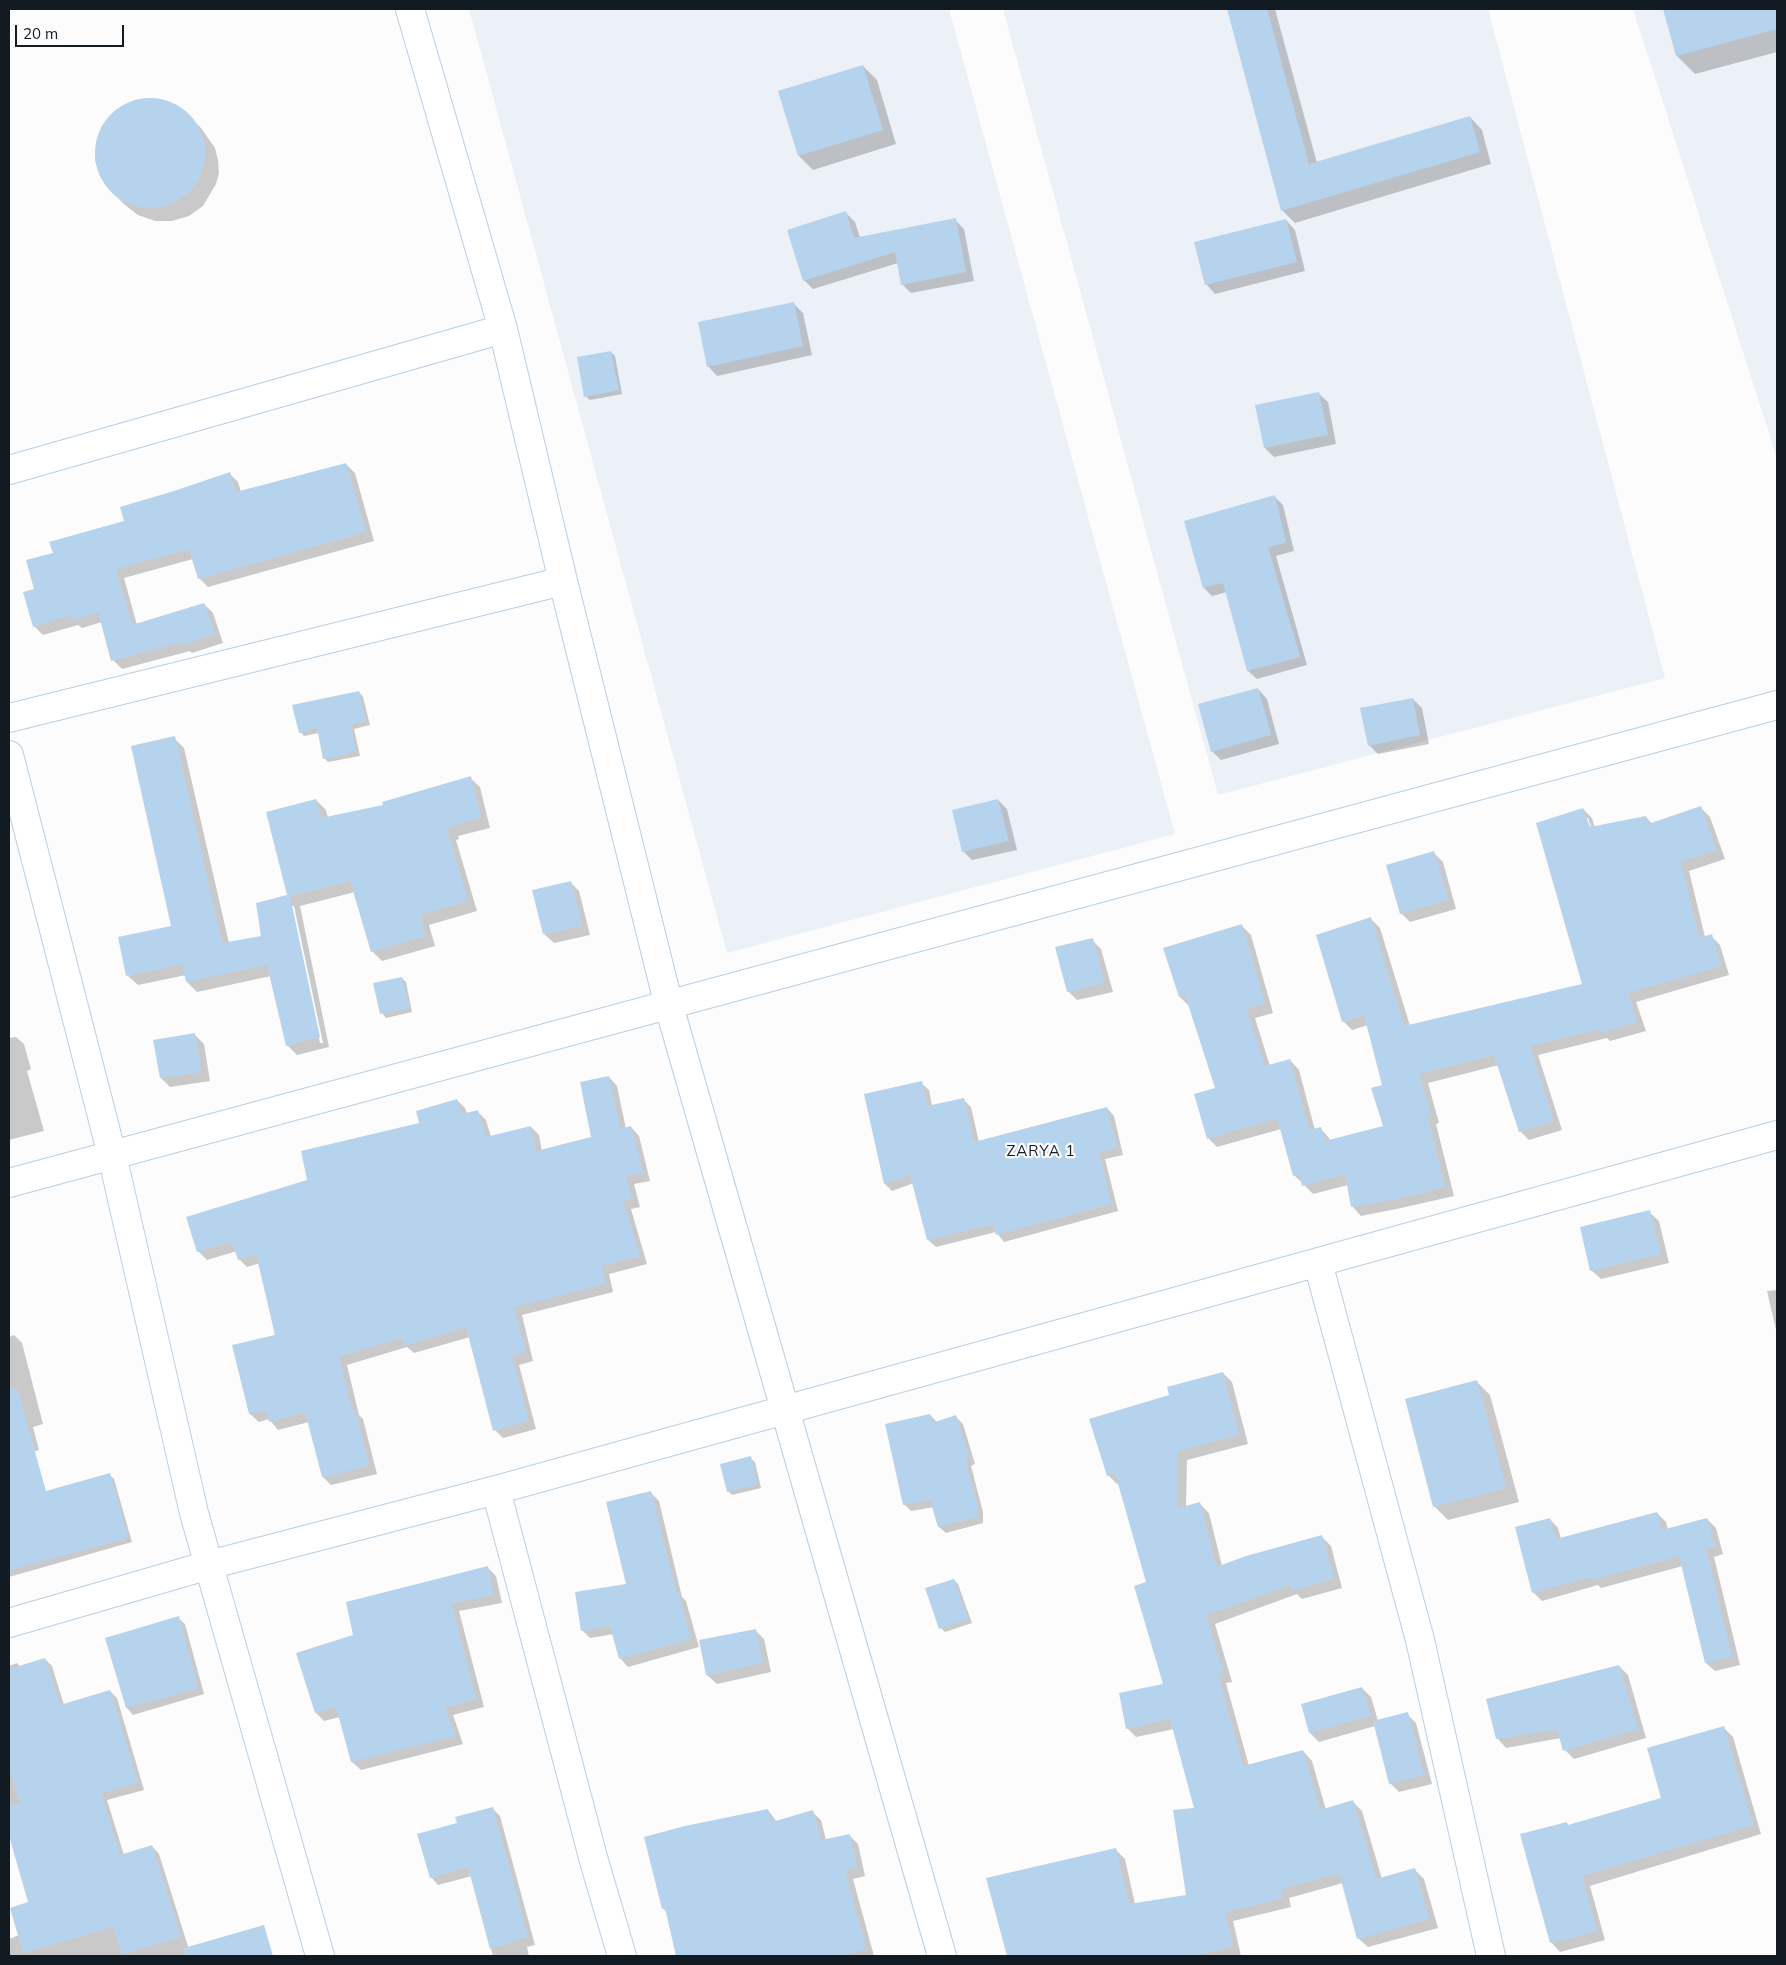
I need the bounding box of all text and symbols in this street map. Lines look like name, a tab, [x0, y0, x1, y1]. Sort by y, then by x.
scale bar	[18, 15, 126, 47]
text: 20 m	[23, 24, 58, 43]
district label: ZARYA 1	[1006, 1142, 1076, 1160]

